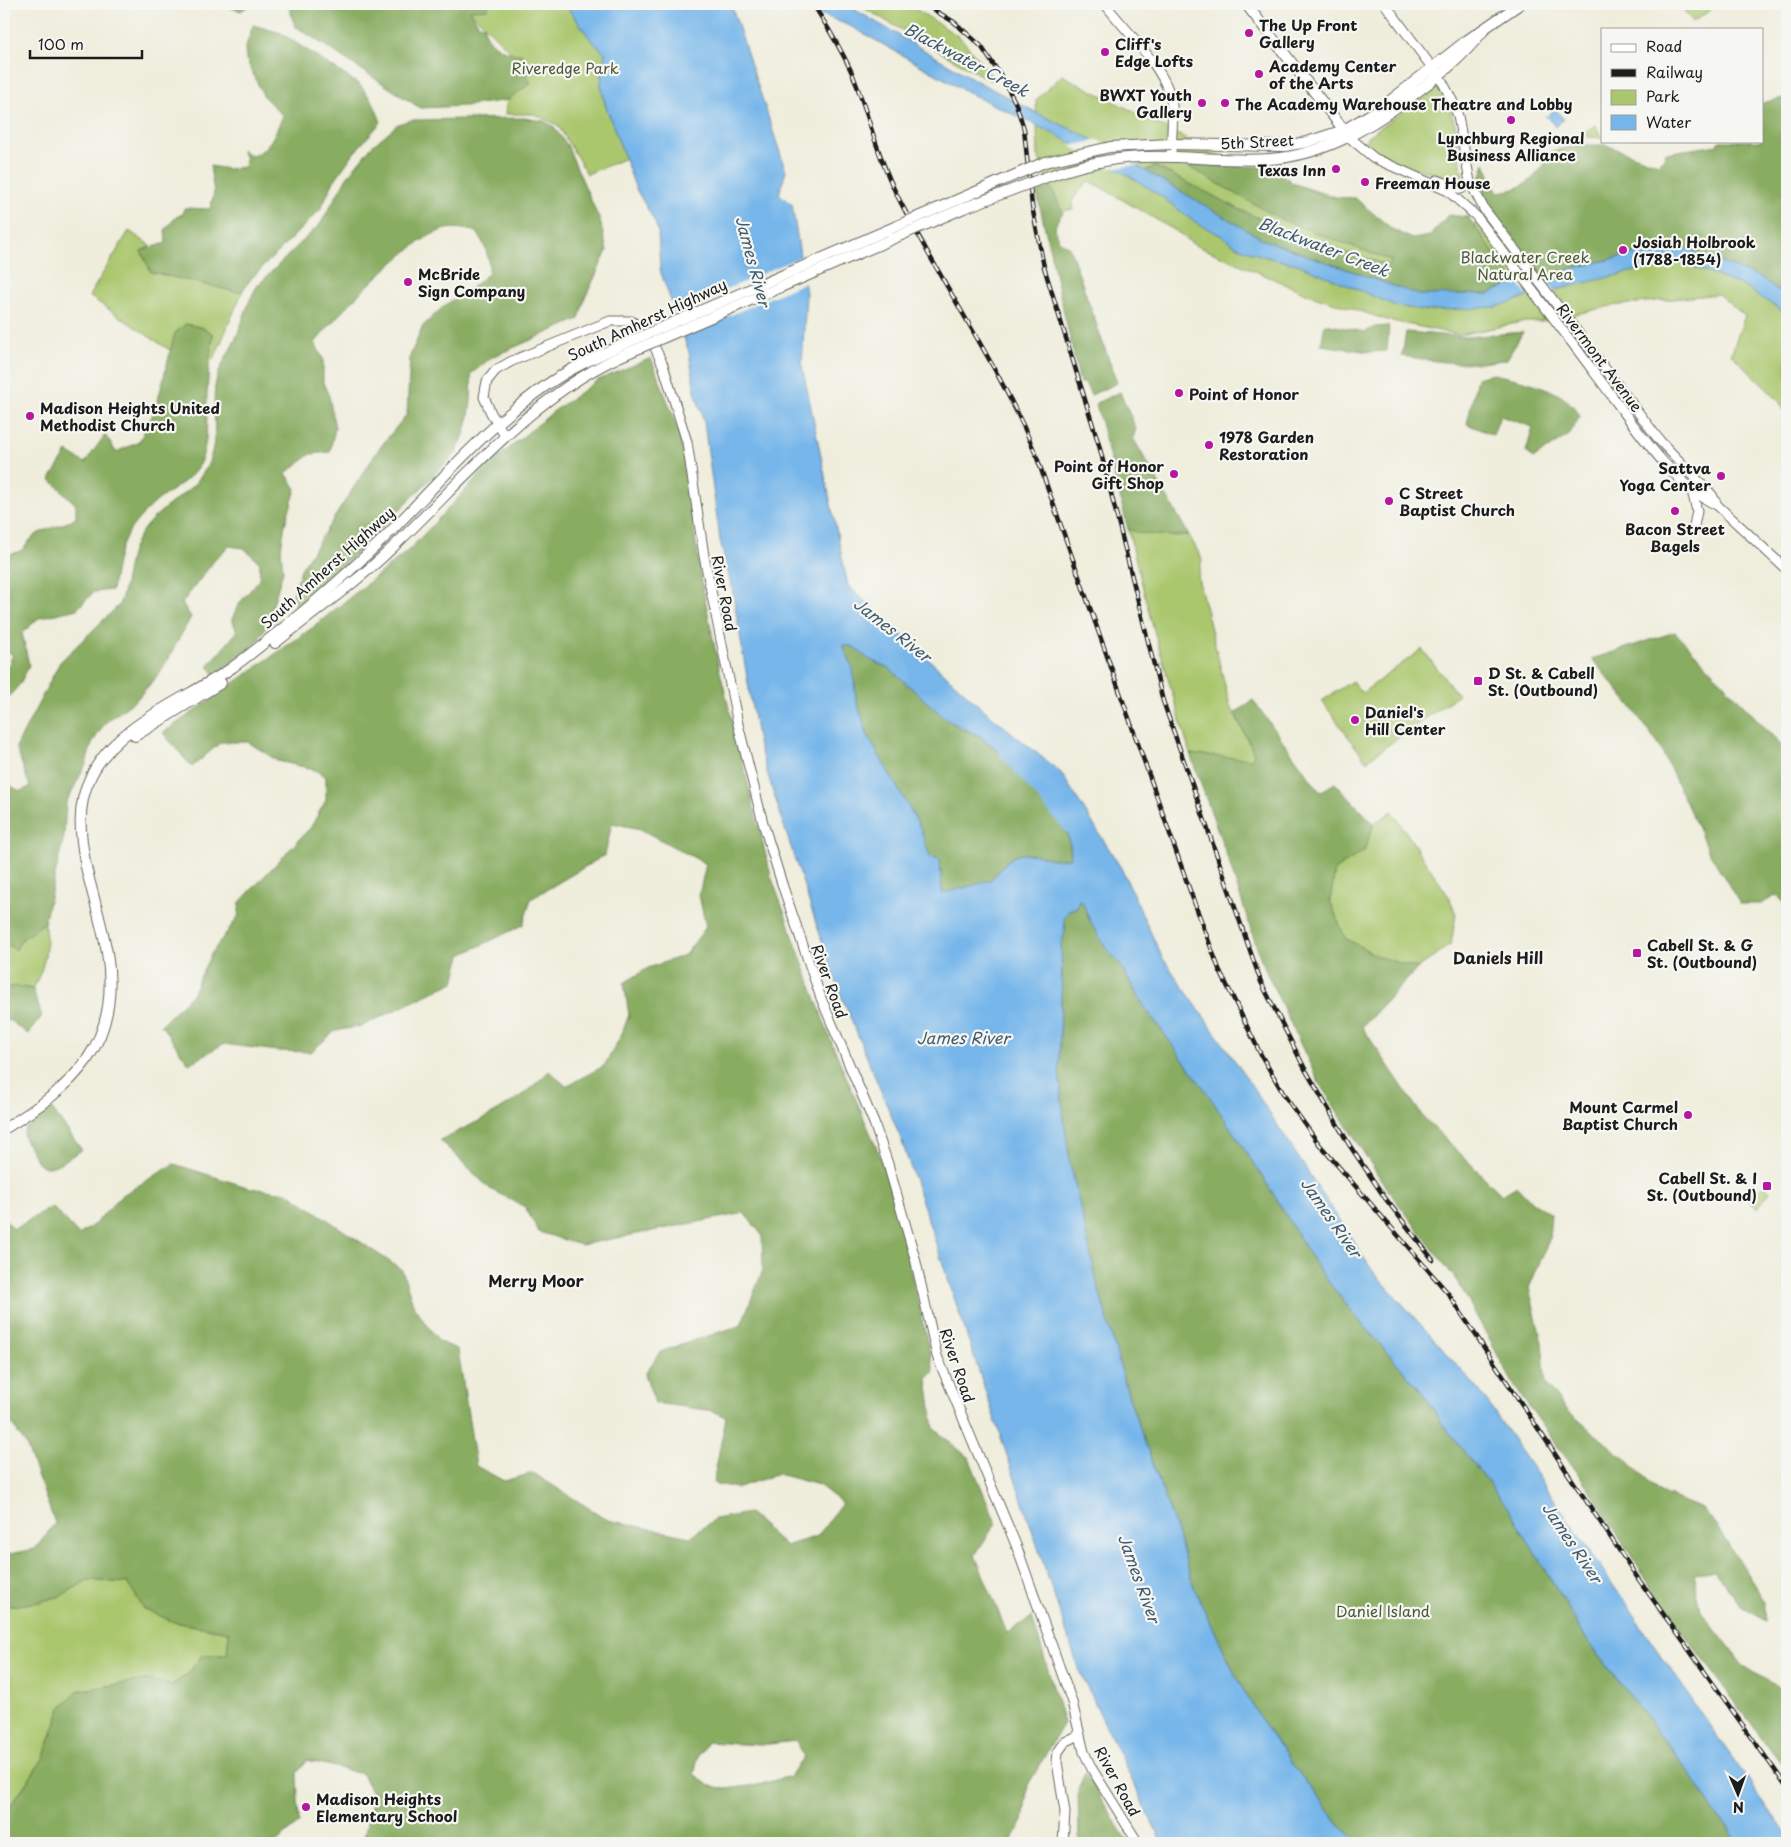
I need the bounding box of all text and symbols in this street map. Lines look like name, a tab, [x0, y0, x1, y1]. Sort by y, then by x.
place label: The Up Front Gallery	[1259, 13, 1358, 53]
water label: Blackwater Creek	[900, 16, 1035, 103]
marker: The Up Front Gallery	[1243, 27, 1255, 39]
scale bar	[30, 28, 142, 60]
legend	[1601, 28, 1764, 142]
text: 100 m	[38, 32, 84, 55]
place label: Cliff's Edge Lofts	[1115, 32, 1193, 72]
text: Road	[1646, 34, 1682, 57]
marker: Cliff's Edge Lofts	[1099, 46, 1111, 58]
place label: Academy Center of the Arts	[1268, 54, 1397, 94]
park label: Riveredge Park	[511, 56, 619, 79]
text: Railway	[1646, 60, 1703, 83]
marker: Academy Center of the Arts	[1253, 68, 1265, 80]
place label: BWXT Youth Gallery	[1100, 83, 1192, 123]
text: Park	[1646, 84, 1680, 107]
place label: The Academy Warehouse Theatre and Lobby	[1235, 92, 1573, 115]
marker: BWXT Youth Gallery	[1196, 97, 1208, 109]
marker: The Academy Warehouse Theatre and Lobby	[1219, 97, 1231, 109]
text: Water	[1646, 110, 1691, 133]
marker: Lynchburg Regional Business Alliance	[1505, 114, 1517, 126]
place label: Lynchburg Regional Business Alliance	[1438, 126, 1584, 166]
street label: 5th Street	[1220, 128, 1294, 154]
place label: Texas Inn	[1257, 158, 1326, 181]
marker: Texas Inn	[1330, 163, 1342, 175]
place label: Freeman House	[1375, 171, 1490, 194]
marker: Freeman House	[1359, 176, 1371, 188]
water label: Blackwater Creek	[1255, 210, 1394, 282]
water label: James River	[730, 213, 778, 312]
place label: Josiah Holbrook (1788-1854)	[1633, 230, 1756, 270]
marker: Josiah Holbrook (1788-1854)	[1617, 244, 1629, 256]
park label: Blackwater Creek Natural Area	[1460, 245, 1590, 285]
place label: McBride Sign Company	[418, 262, 525, 302]
street label: South Amherst Highway	[564, 272, 730, 366]
marker: McBride Sign Company	[402, 276, 414, 288]
street label: Rivermont Avenue	[1551, 298, 1649, 416]
place label: Point of Honor	[1189, 382, 1299, 405]
marker: Point of Honor	[1173, 387, 1185, 399]
place label: Madison Heights United Methodist Church	[40, 396, 220, 436]
marker: Madison Heights United Methodist Church	[24, 410, 36, 422]
place label: 1978 Garden Restoration	[1219, 425, 1314, 465]
marker: 1978 Garden Restoration	[1203, 439, 1215, 451]
place label: Point of Honor Gift Shop	[1054, 454, 1164, 494]
place label: Sattva Yoga Center	[1619, 456, 1712, 496]
marker: Point of Honor Gift Shop	[1168, 468, 1180, 480]
marker: Sattva Yoga Center	[1715, 470, 1727, 482]
place label: C Street Baptist Church	[1399, 481, 1515, 521]
marker: C Street Baptist Church	[1383, 495, 1395, 507]
street label: South Amherst Highway	[255, 500, 399, 634]
marker: Bacon Street Bagels	[1669, 505, 1681, 517]
place label: Bacon Street Bagels	[1625, 517, 1725, 557]
street label: River Road	[706, 553, 744, 633]
water label: James River	[849, 591, 939, 669]
place label: D St. & Cabell St. (Outbound)	[1488, 661, 1598, 701]
marker: D St. & Cabell St. (Outbound)	[1472, 675, 1484, 687]
place label: Daniel's Hill Center	[1365, 700, 1446, 740]
marker: Daniel's Hill Center	[1349, 714, 1361, 726]
place label: Cabell St. & G St. (Outbound)	[1647, 933, 1757, 973]
street label: River Road	[806, 941, 854, 1021]
district label: Daniels Hill	[1453, 945, 1543, 969]
marker: Cabell St. & G St. (Outbound)	[1631, 947, 1643, 959]
water label: James River	[917, 1025, 1012, 1049]
place label: Mount Carmel Baptist Church	[1562, 1095, 1678, 1135]
marker: Mount Carmel Baptist Church	[1682, 1109, 1694, 1121]
place label: Cabell St. & I St. (Outbound)	[1647, 1166, 1757, 1206]
water label: James River	[1296, 1172, 1370, 1264]
marker: Cabell St. & I St. (Outbound)	[1761, 1180, 1773, 1192]
district label: Merry Moor	[488, 1268, 585, 1292]
street label: River Road	[935, 1325, 981, 1405]
water label: James River	[1537, 1497, 1610, 1589]
water label: James River	[1113, 1530, 1168, 1628]
park label: Daniel Island	[1336, 1599, 1430, 1622]
street label: River Road	[1089, 1742, 1147, 1820]
north arrow	[1714, 1770, 1764, 1820]
place label: Madison Heights Elementary School	[316, 1787, 457, 1827]
text: N	[1733, 1797, 1744, 1818]
marker: Madison Heights Elementary School	[300, 1801, 312, 1813]

